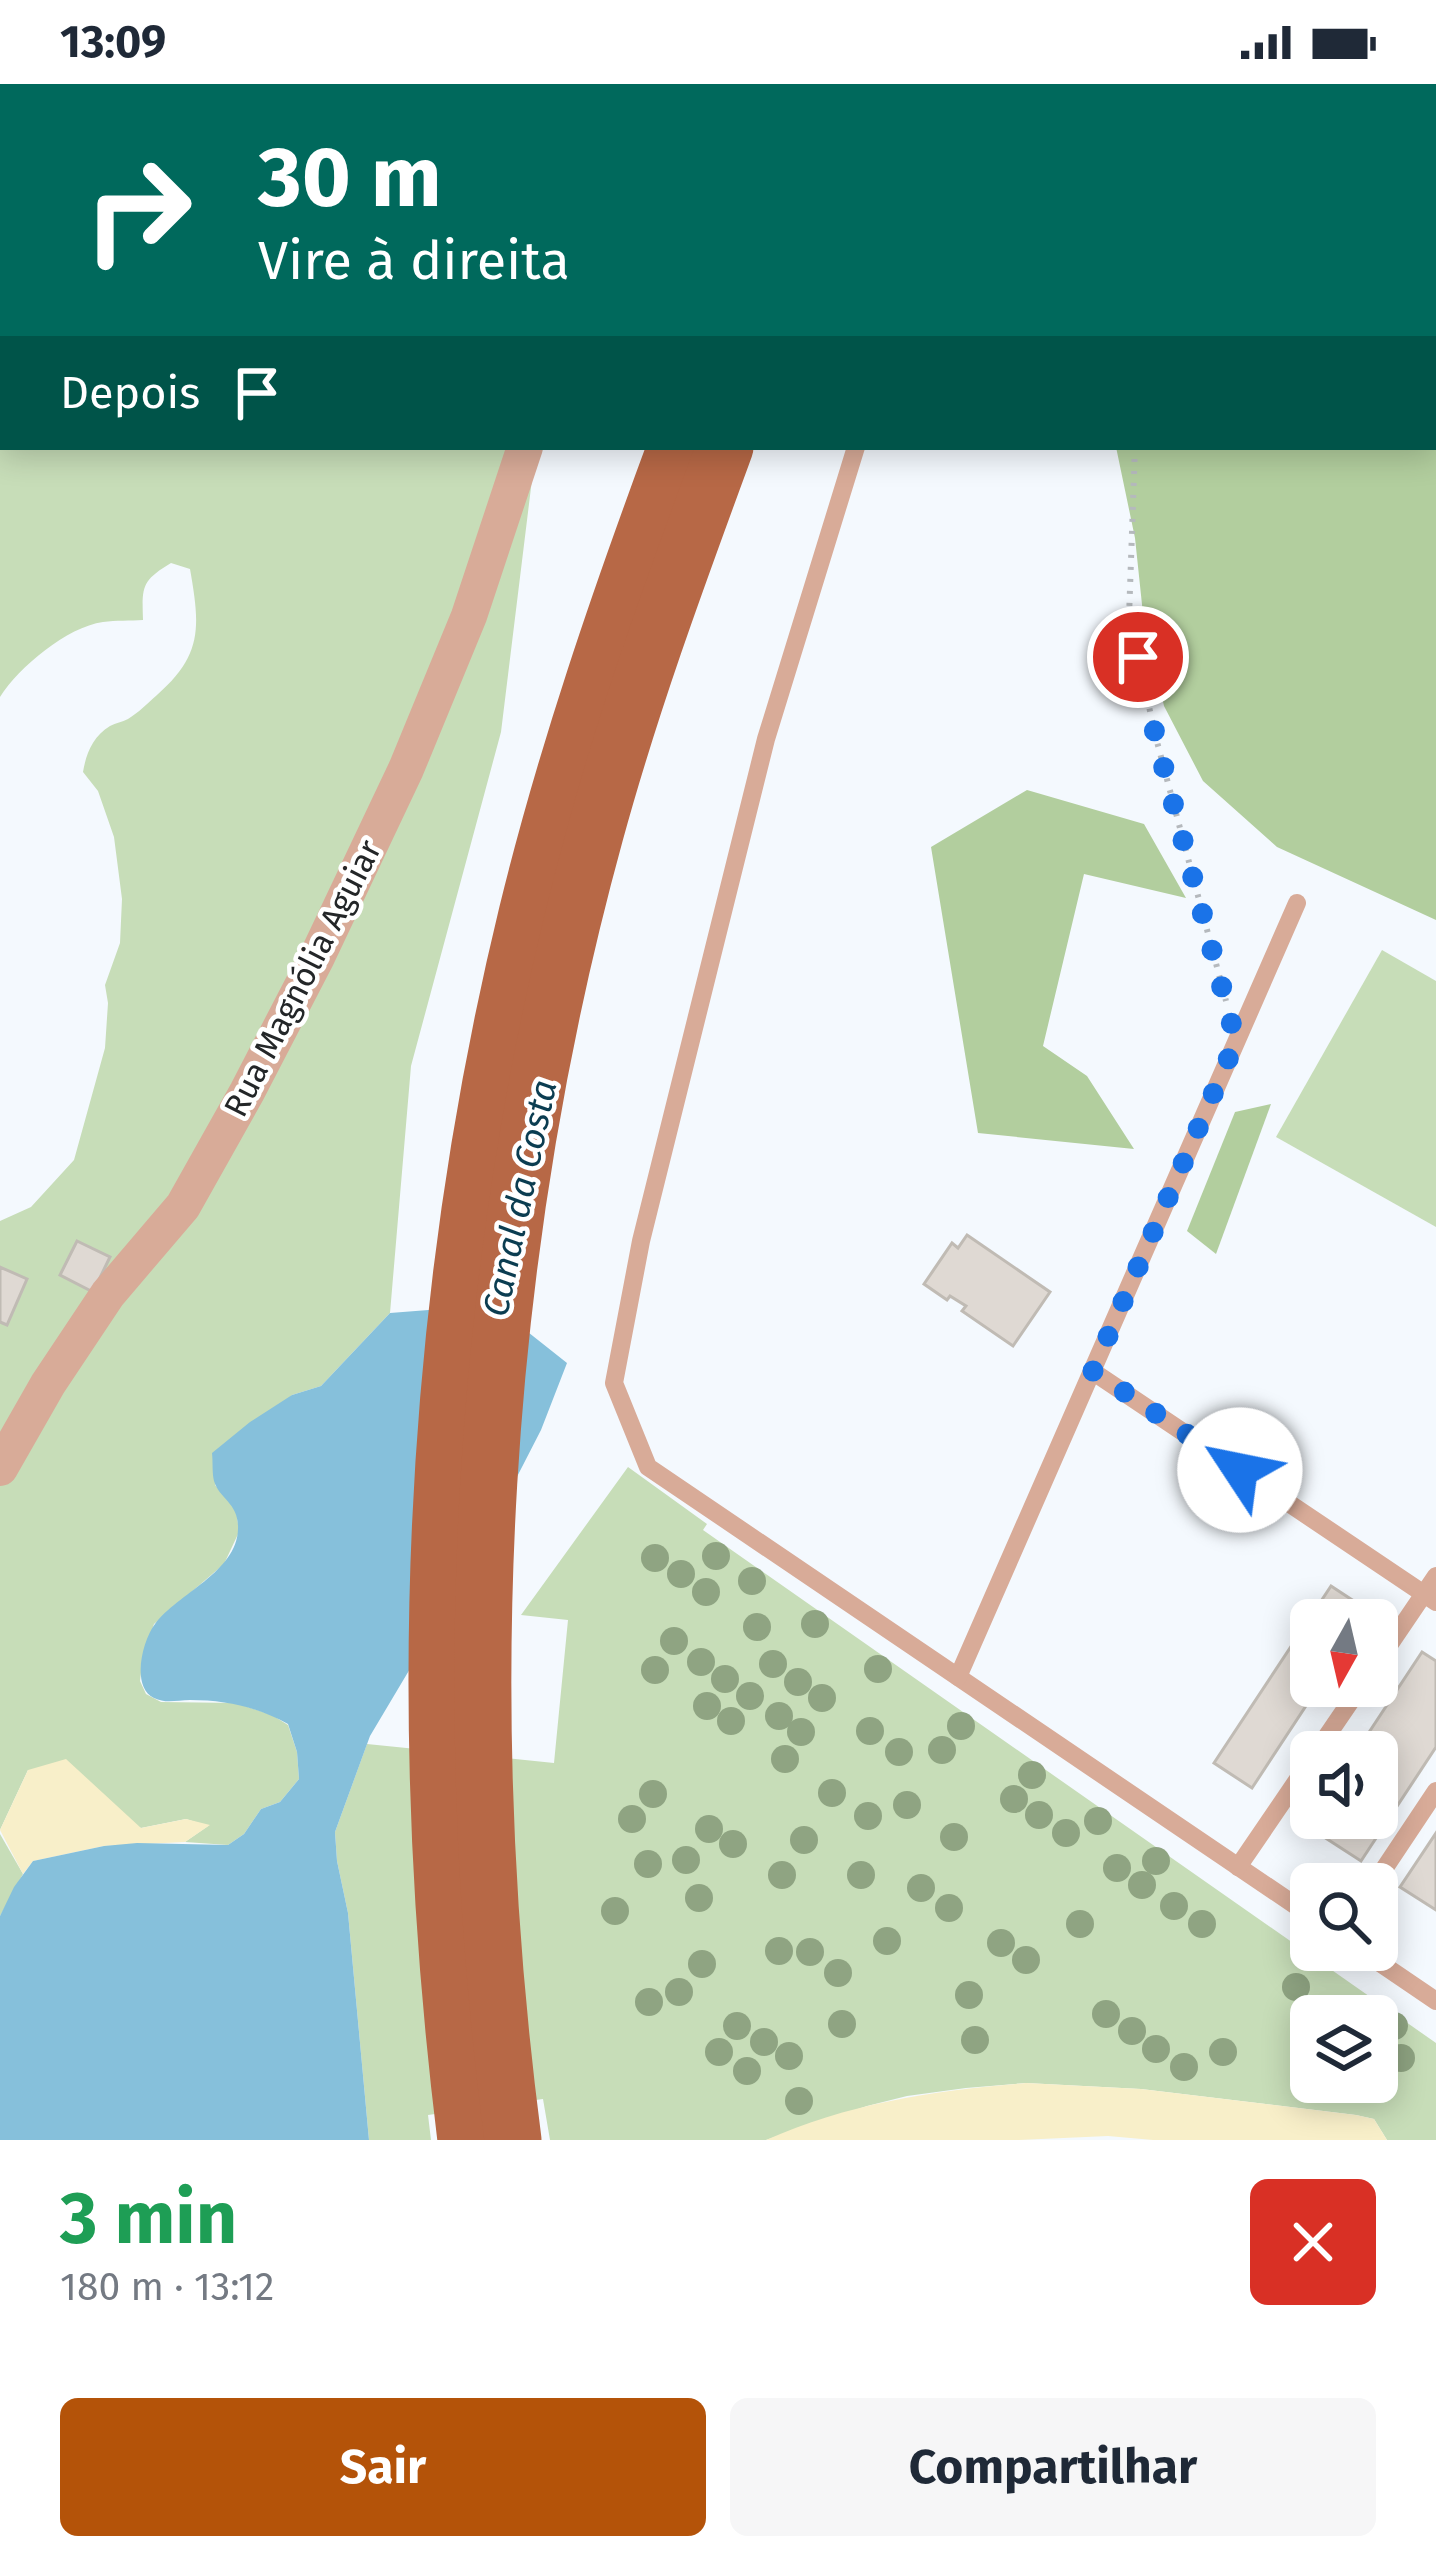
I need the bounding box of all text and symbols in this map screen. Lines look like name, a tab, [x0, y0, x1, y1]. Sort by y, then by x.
text: 13:09	[60, 15, 166, 69]
text: 30 m	[258, 127, 442, 228]
icon: right	[60, 132, 216, 288]
text: Vire à direita	[258, 229, 570, 293]
icon: arrive	[224, 360, 290, 426]
text: Depois	[60, 366, 200, 420]
pin	[1087, 606, 1189, 708]
icon: arrive	[1105, 624, 1171, 690]
street label: Rua Magnólia Aguiar	[216, 833, 390, 1124]
water label: Canal da Costa	[473, 1076, 567, 1321]
position arrow	[1177, 1407, 1303, 1533]
north arrow	[1290, 1599, 1398, 1707]
map controls	[1290, 1599, 1398, 2103]
button: sound	[1290, 1731, 1398, 1839]
button: search	[1290, 1863, 1398, 1971]
button: layers	[1290, 1995, 1398, 2103]
text: 3 min	[60, 2176, 237, 2262]
button: close	[1250, 2179, 1376, 2305]
text: 180 m · 13:12	[60, 2264, 274, 2310]
button: Sair	[60, 2398, 706, 2536]
button: Compartilhar	[730, 2398, 1376, 2536]

